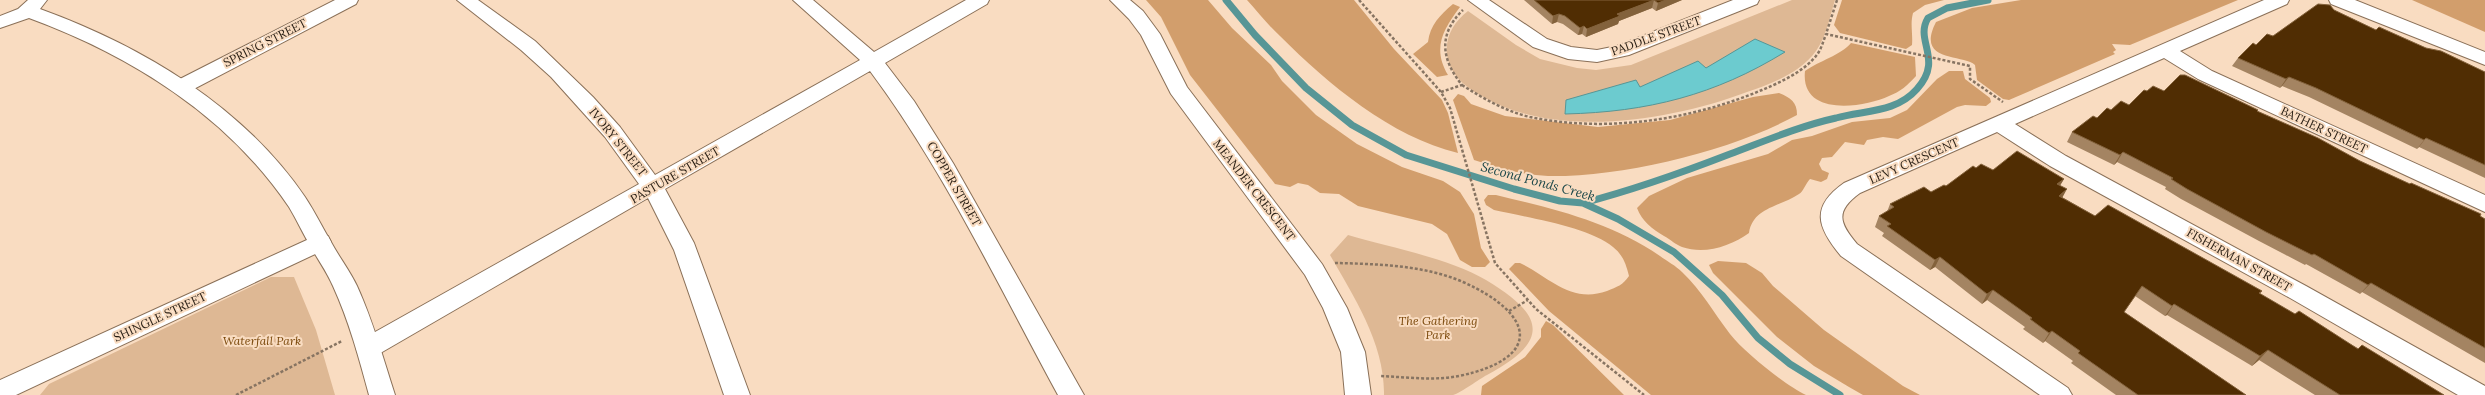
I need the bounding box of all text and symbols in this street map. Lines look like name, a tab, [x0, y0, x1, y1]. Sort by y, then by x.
street label: PADDLE STREET	[1609, 12, 1703, 59]
street label: SPRING STREET	[221, 15, 309, 70]
street label: BATHER STREET	[2278, 103, 2370, 156]
street label: IVORY STREET	[586, 104, 651, 179]
street label: LEVY CRESCENT	[1867, 134, 1961, 187]
street label: MEANDER CRESCENT	[1210, 136, 1299, 244]
street label: COPPER STREET	[924, 139, 985, 229]
street label: PASTURE STREET	[627, 143, 722, 206]
water label: Second Ponds Creek	[1479, 158, 1597, 205]
street label: FISHERMAN STREET	[2184, 225, 2294, 295]
street label: SHINGLE STREET	[111, 288, 209, 345]
park label: The Gathering Park	[1399, 313, 1477, 342]
park label: Waterfall Park	[223, 333, 301, 348]

